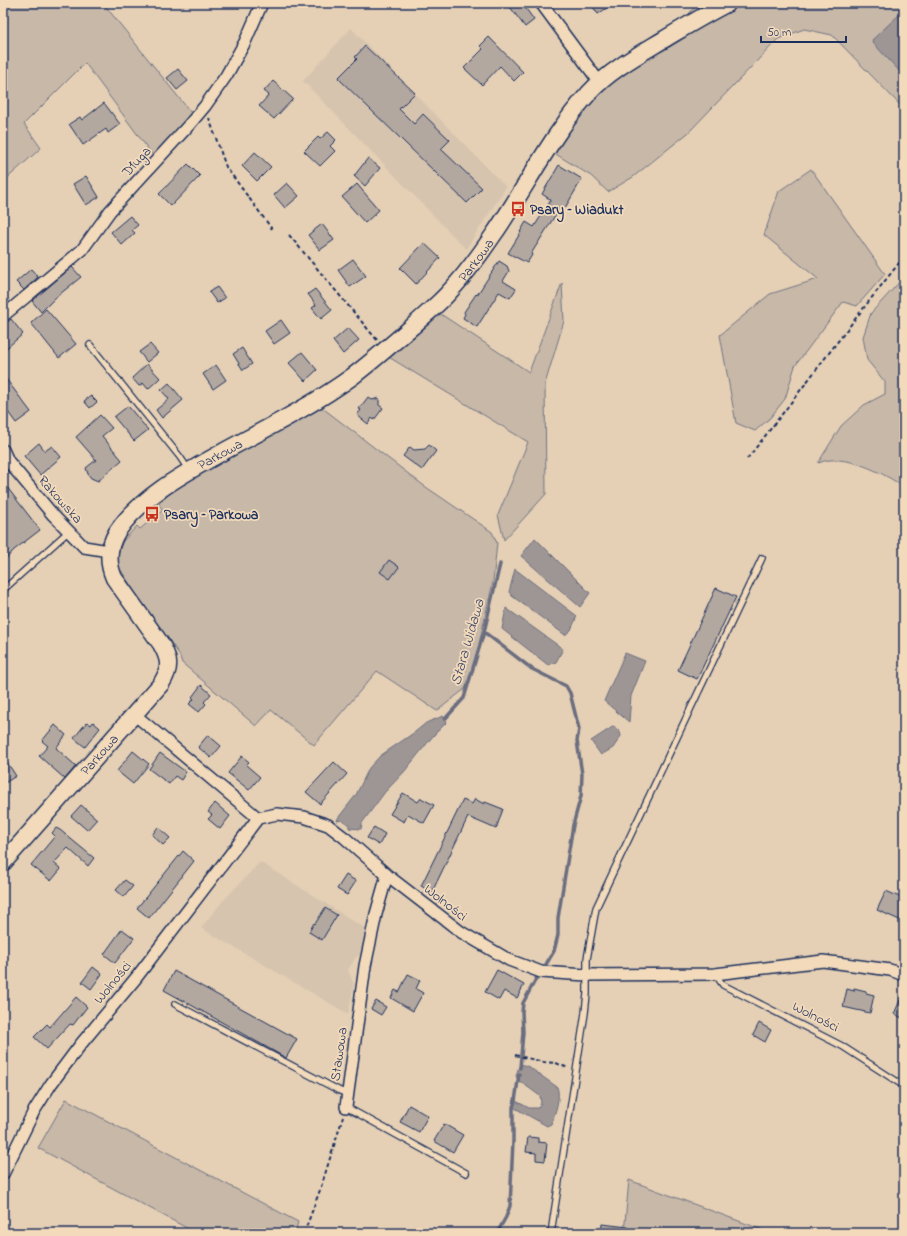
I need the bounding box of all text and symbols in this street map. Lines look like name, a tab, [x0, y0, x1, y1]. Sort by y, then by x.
scale bar	[761, 18, 846, 44]
text: 50 m	[767, 24, 791, 42]
street label: Długa	[117, 142, 158, 183]
bus stop icon: Psary – Wiadukt	[509, 200, 527, 218]
place label: Psary – Wiadukt	[530, 200, 624, 223]
street label: Parkowa	[454, 235, 500, 287]
street label: Parkowa	[194, 434, 247, 476]
street label: Rakowska	[32, 471, 87, 529]
bus stop icon: Psary – Parkowa	[143, 505, 161, 523]
place label: Psary – Parkowa	[164, 505, 259, 528]
water label: Stara Widawa	[445, 596, 491, 688]
street label: Parkowa	[76, 730, 124, 781]
street label: Wolności	[419, 879, 471, 927]
street label: Wolności	[89, 957, 137, 1009]
street label: Wolności	[788, 997, 842, 1038]
street label: Stawowa	[325, 1026, 354, 1083]

